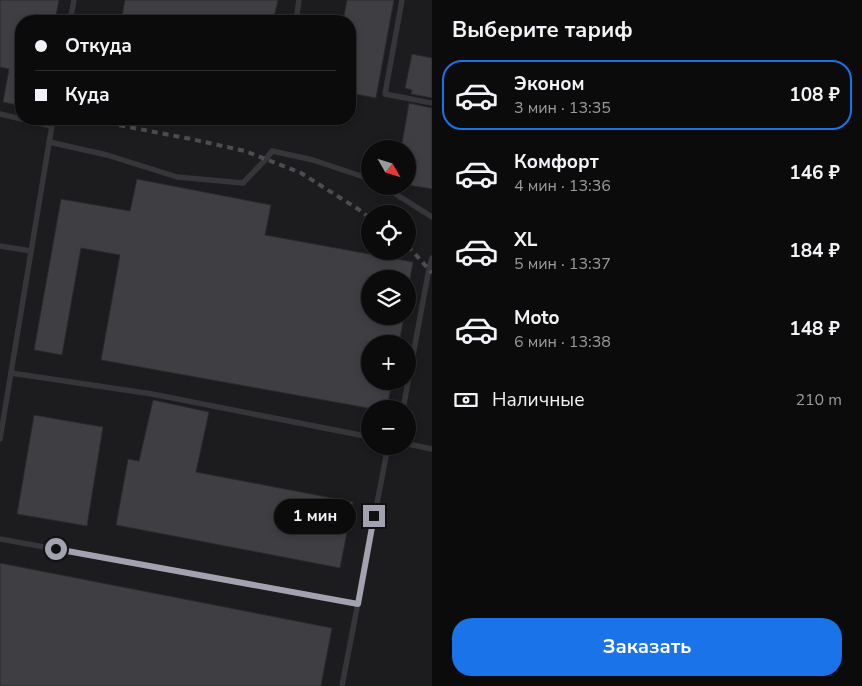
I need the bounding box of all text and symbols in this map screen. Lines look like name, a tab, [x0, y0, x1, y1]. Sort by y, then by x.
text: Выберите тариф	[452, 15, 633, 45]
text: Откуда	[65, 33, 132, 59]
text: Эконом	[514, 71, 585, 97]
icon: car	[454, 73, 499, 118]
text: Куда	[65, 82, 110, 108]
text: 108 ₽	[789, 82, 840, 108]
text: 3 мин · 13:35	[514, 97, 611, 119]
north arrow	[361, 140, 416, 195]
map controls	[361, 140, 416, 455]
text: Комфорт	[514, 149, 599, 175]
icon: car	[454, 151, 499, 196]
text: 146 ₽	[789, 160, 840, 186]
text: 4 мин · 13:36	[514, 175, 611, 197]
button: locate	[361, 205, 416, 260]
text: XL	[514, 227, 537, 253]
icon: car	[454, 229, 499, 274]
text: 184 ₽	[789, 238, 840, 264]
text: 5 мин · 13:37	[514, 253, 611, 275]
button: layers	[361, 270, 416, 325]
text: Moto	[514, 305, 560, 331]
icon: car	[454, 307, 499, 352]
text: 148 ₽	[789, 316, 840, 342]
text: 6 мин · 13:38	[514, 331, 611, 353]
button: +	[361, 335, 416, 390]
icon: cash	[452, 386, 480, 414]
text: Наличные	[492, 387, 585, 413]
text: 210 m	[795, 389, 842, 411]
button: −	[361, 400, 416, 455]
callout: 1 мин	[274, 498, 356, 534]
text: 1 мин	[293, 505, 337, 527]
route end	[363, 505, 385, 527]
route start	[45, 538, 67, 560]
button: Заказать	[452, 618, 842, 676]

